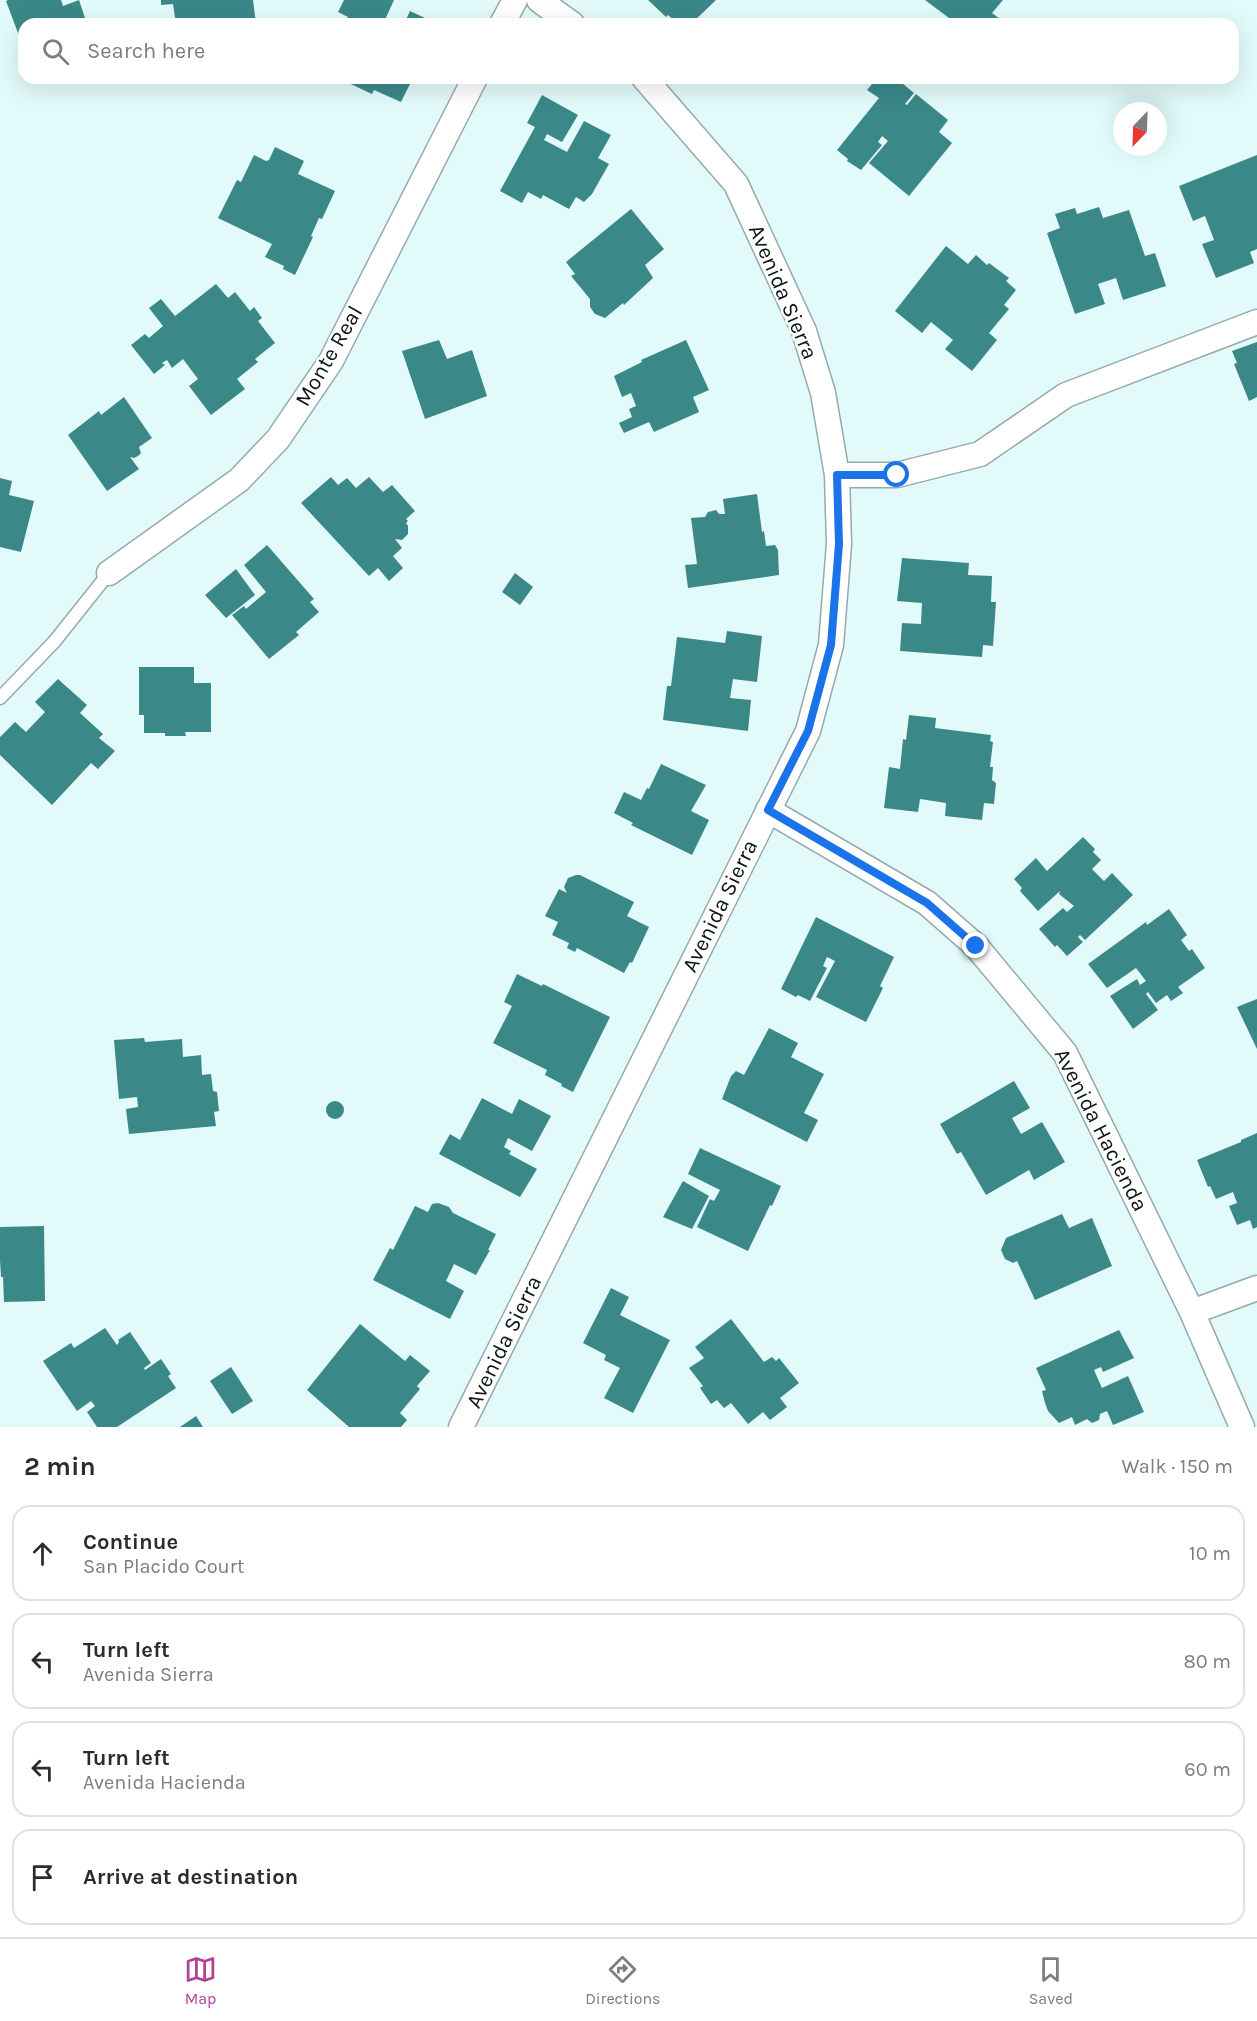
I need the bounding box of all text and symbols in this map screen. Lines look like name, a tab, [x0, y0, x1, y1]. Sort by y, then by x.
search box	[18, 18, 1239, 84]
icon: search	[39, 35, 72, 68]
text: Search here	[87, 38, 205, 64]
north arrow	[1113, 102, 1167, 156]
street label: Avenida Sierra	[743, 221, 823, 363]
street label: Monte Real	[290, 301, 368, 411]
route start	[883, 461, 909, 487]
street label: Avenida Sierra	[677, 836, 763, 976]
route end	[962, 932, 988, 958]
street label: Avenida Hacienda	[1049, 1044, 1153, 1216]
street label: Avenida Sierra	[461, 1272, 547, 1412]
text: 2 min	[24, 1451, 96, 1482]
text: Walk · 150 m	[1122, 1455, 1233, 1478]
text: Continue	[83, 1529, 178, 1555]
icon: ahead	[26, 1537, 59, 1570]
text: 10 m	[1189, 1542, 1231, 1565]
text: San Placido Court	[83, 1555, 244, 1578]
text: Turn left	[83, 1637, 170, 1663]
icon: left	[26, 1645, 59, 1678]
text: 80 m	[1183, 1650, 1231, 1673]
text: Avenida Sierra	[83, 1663, 214, 1686]
text: Turn left	[83, 1745, 170, 1771]
icon: left	[26, 1753, 59, 1786]
text: 60 m	[1184, 1758, 1231, 1781]
text: Avenida Hacienda	[83, 1771, 246, 1794]
icon: arrive	[26, 1861, 59, 1894]
text: Arrive at destination	[83, 1864, 298, 1890]
tab: Map	[184, 1953, 217, 2008]
tab: Directions	[585, 1953, 660, 2008]
tab: Saved	[1029, 1953, 1073, 2008]

